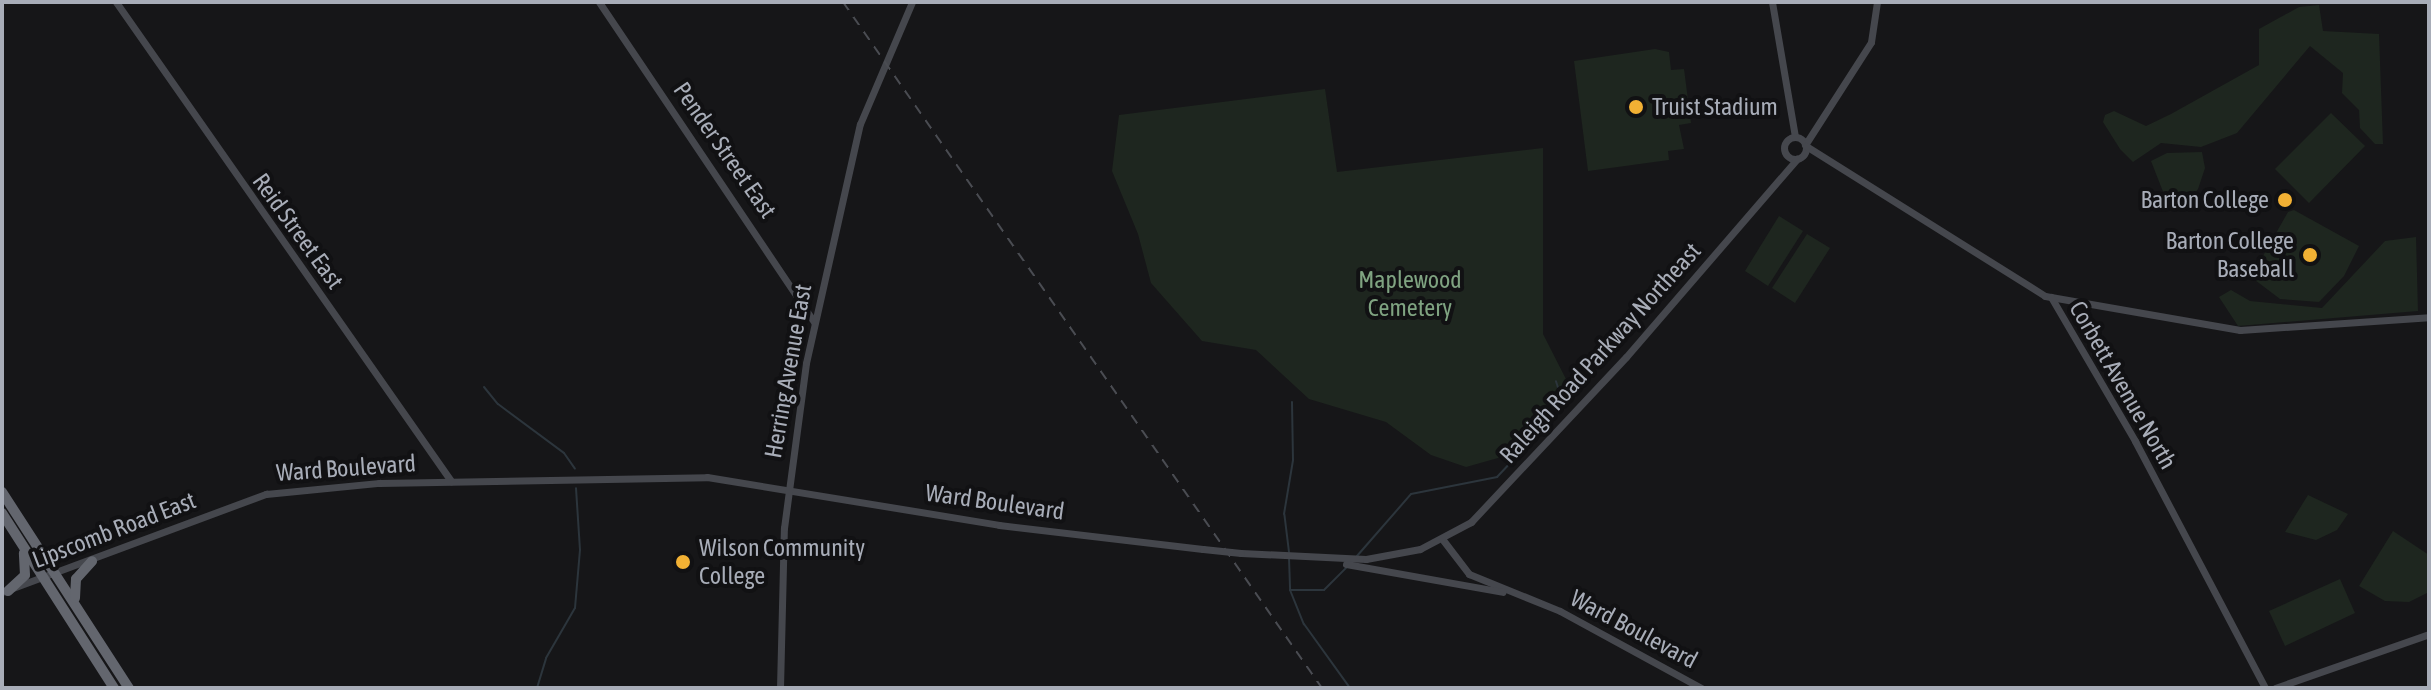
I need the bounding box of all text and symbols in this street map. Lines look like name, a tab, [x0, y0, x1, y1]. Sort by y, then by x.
street label: Pender Street East	[667, 76, 783, 224]
place label: Truist Stadium	[1652, 93, 1778, 121]
marker: Truist Stadium	[1627, 98, 1645, 116]
street label: Reid Street East	[246, 168, 350, 294]
place label: Barton College	[2141, 186, 2269, 214]
marker: Barton College	[2276, 191, 2294, 209]
place label: Barton College Baseball	[2166, 227, 2294, 283]
street label: Raleigh Road Parkway Northeast	[1493, 237, 1707, 469]
marker: Barton College Baseball	[2301, 246, 2319, 264]
park label: Maplewood Cemetery	[1358, 266, 1462, 322]
street label: Herring Avenue East	[759, 282, 817, 460]
street label: Corbett Avenue North	[2063, 296, 2183, 474]
street label: Ward Boulevard	[275, 449, 417, 487]
street label: Ward Boulevard	[924, 478, 1066, 526]
street label: Lipscomb Road East	[28, 486, 200, 574]
place label: Wilson Community College	[699, 534, 865, 590]
marker: Wilson Community College	[674, 553, 692, 571]
street label: Ward Boulevard	[1565, 583, 1703, 675]

